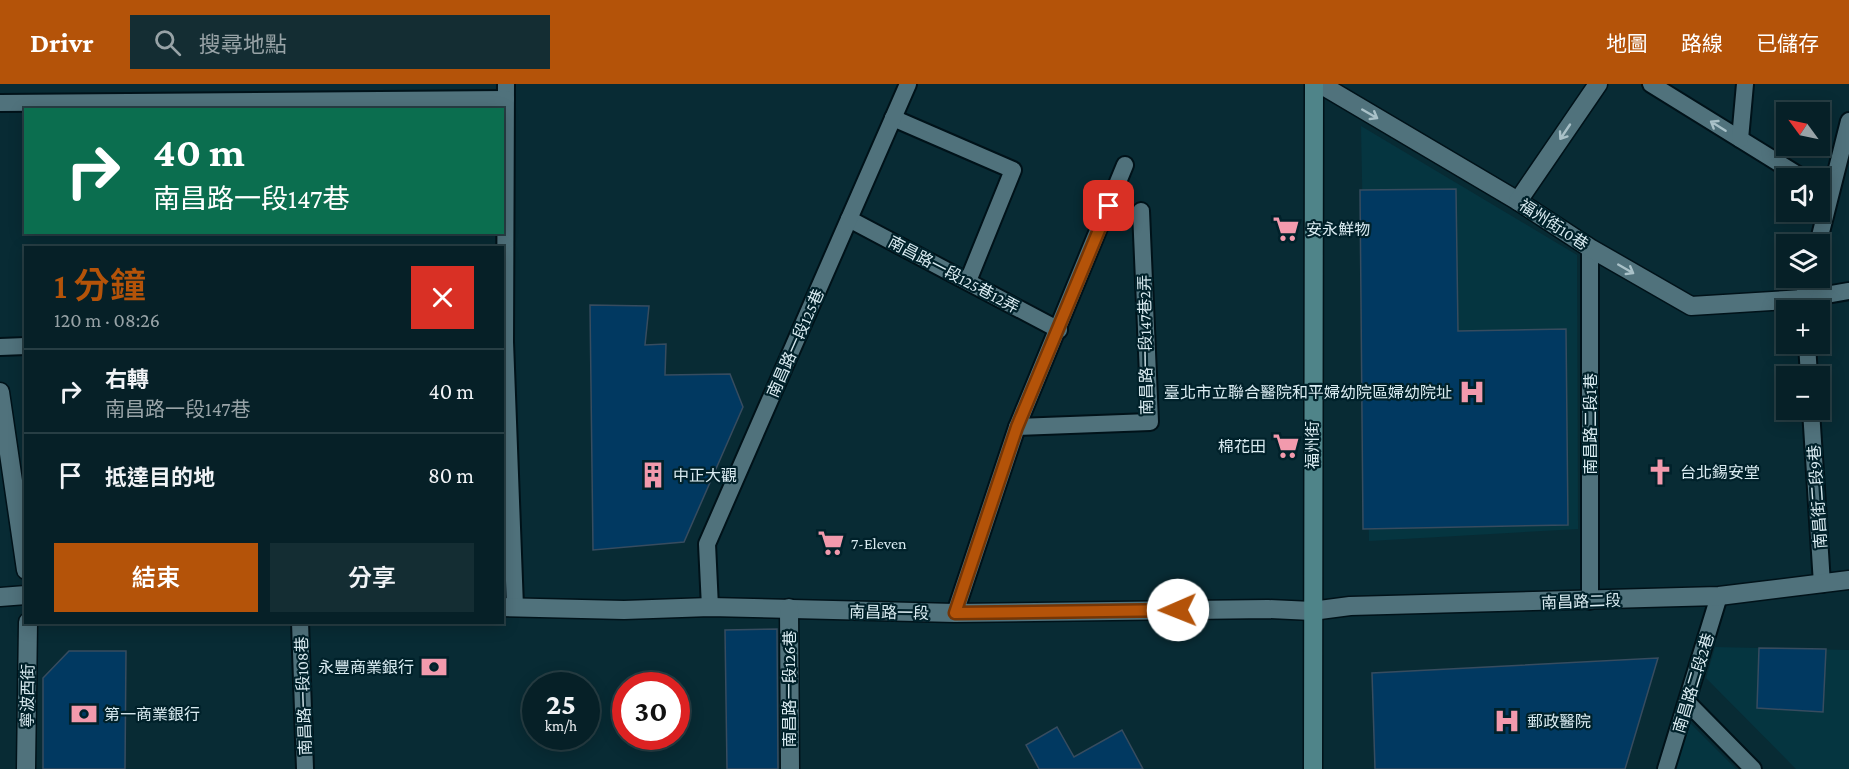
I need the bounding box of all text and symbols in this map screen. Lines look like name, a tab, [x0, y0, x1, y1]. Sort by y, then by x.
search box	[130, 15, 550, 69]
icon: search	[151, 26, 184, 59]
text: Drivr	[30, 27, 94, 58]
text: 搜尋地點	[199, 32, 287, 57]
text: 地圖	[1606, 32, 1648, 56]
text: 路線	[1681, 32, 1723, 56]
text: 已儲存	[1756, 32, 1819, 56]
north arrow	[1776, 102, 1830, 156]
map controls	[1776, 102, 1830, 420]
one-way arrow	[1361, 108, 1378, 120]
one-way arrow	[1710, 119, 1727, 131]
one-way arrow	[1559, 124, 1571, 140]
text: 40 m	[153, 128, 245, 175]
icon: right	[54, 132, 132, 210]
button: sound	[1776, 168, 1830, 222]
pin	[1083, 180, 1134, 231]
text: 南昌路一段147巷	[153, 184, 350, 214]
icon: arrive	[1092, 189, 1125, 222]
street label: 福州街10巷	[1516, 196, 1591, 253]
supermarket icon: 安永鮮物	[1271, 214, 1301, 244]
place label: 安永鮮物	[1306, 221, 1370, 238]
street label: 南昌路一段125巷12弄	[886, 233, 1022, 316]
button: layers	[1776, 234, 1830, 288]
one-way arrow	[1618, 264, 1635, 276]
text: 1 分鐘	[54, 266, 146, 306]
button: close	[411, 266, 474, 329]
street label: 南昌路一段147巷2弄	[1136, 275, 1155, 415]
street label: 南昌路一段125巷	[764, 287, 827, 400]
button: +	[1776, 300, 1830, 354]
text: 120 m · 08:26	[54, 309, 160, 331]
button: −	[1776, 366, 1830, 420]
text: 右轉	[105, 367, 149, 392]
street label: 南昌路二段1巷	[1582, 373, 1599, 475]
icon: right	[54, 375, 87, 408]
hospital icon: 臺北市立聯合醫院和平婦幼院區婦幼院址	[1457, 377, 1487, 407]
text: 40 m	[429, 379, 474, 404]
place label: 臺北市立聯合醫院和平婦幼院區婦幼院址	[1164, 384, 1452, 401]
text: 南昌路一段147巷	[105, 398, 251, 420]
street label: 福州街	[1304, 421, 1321, 469]
supermarket icon: 棉花田	[1271, 431, 1301, 461]
place label: 棉花田	[1218, 438, 1266, 455]
street label: 南昌街二段9巷	[1805, 444, 1830, 550]
church icon: 台北錫安堂	[1645, 457, 1675, 487]
icon: arrive	[54, 459, 87, 492]
building icon: 中正大觀	[638, 460, 668, 490]
text: 80 m	[428, 463, 474, 488]
place label: 台北錫安堂	[1680, 464, 1760, 481]
text: 抵達目的地	[105, 465, 215, 490]
place label: 中正大觀	[673, 467, 737, 484]
supermarket icon: 7-Eleven	[816, 528, 846, 558]
place label: 7-Eleven	[851, 535, 907, 552]
button: 結束	[54, 543, 258, 612]
button: 分享	[270, 543, 474, 612]
position arrow	[1146, 578, 1210, 642]
street label: 南昌路二段	[1541, 592, 1621, 611]
street label: 南昌路一段	[849, 603, 929, 622]
street label: 南昌路一段126巷	[781, 630, 798, 748]
street label: 南昌路二段2巷	[1670, 631, 1717, 735]
street label: 南昌路一段108巷	[293, 636, 314, 756]
bank icon: 永豐商業銀行	[419, 652, 449, 682]
place label: 永豐商業銀行	[318, 659, 414, 676]
street label: 寧波西街	[18, 664, 37, 728]
speed limit sign: 30	[612, 672, 690, 750]
text: 25	[546, 687, 576, 720]
bank icon: 第一商業銀行	[69, 699, 99, 729]
place label: 第一商業銀行	[104, 706, 200, 723]
hospital icon: 郵政醫院	[1492, 706, 1522, 736]
place label: 郵政醫院	[1527, 713, 1591, 730]
text: km/h	[545, 718, 577, 734]

